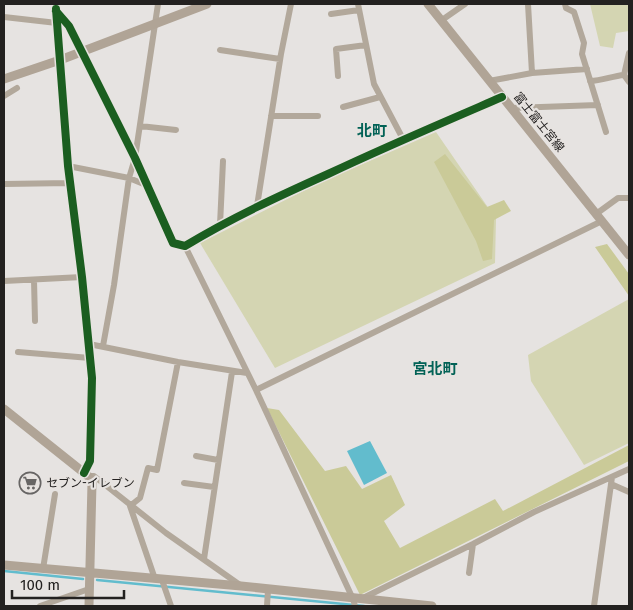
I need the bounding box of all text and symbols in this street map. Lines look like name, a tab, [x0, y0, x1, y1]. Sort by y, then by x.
street label: 富士富士宮線	[511, 90, 567, 154]
district label: 北町	[357, 122, 387, 140]
district label: 宮北町	[412, 360, 458, 378]
supermarket icon: セブン-イレブン	[18, 471, 42, 495]
place label: セブン-イレブン	[46, 476, 135, 490]
scale bar	[12, 568, 125, 600]
text: 100 m	[20, 576, 60, 594]

